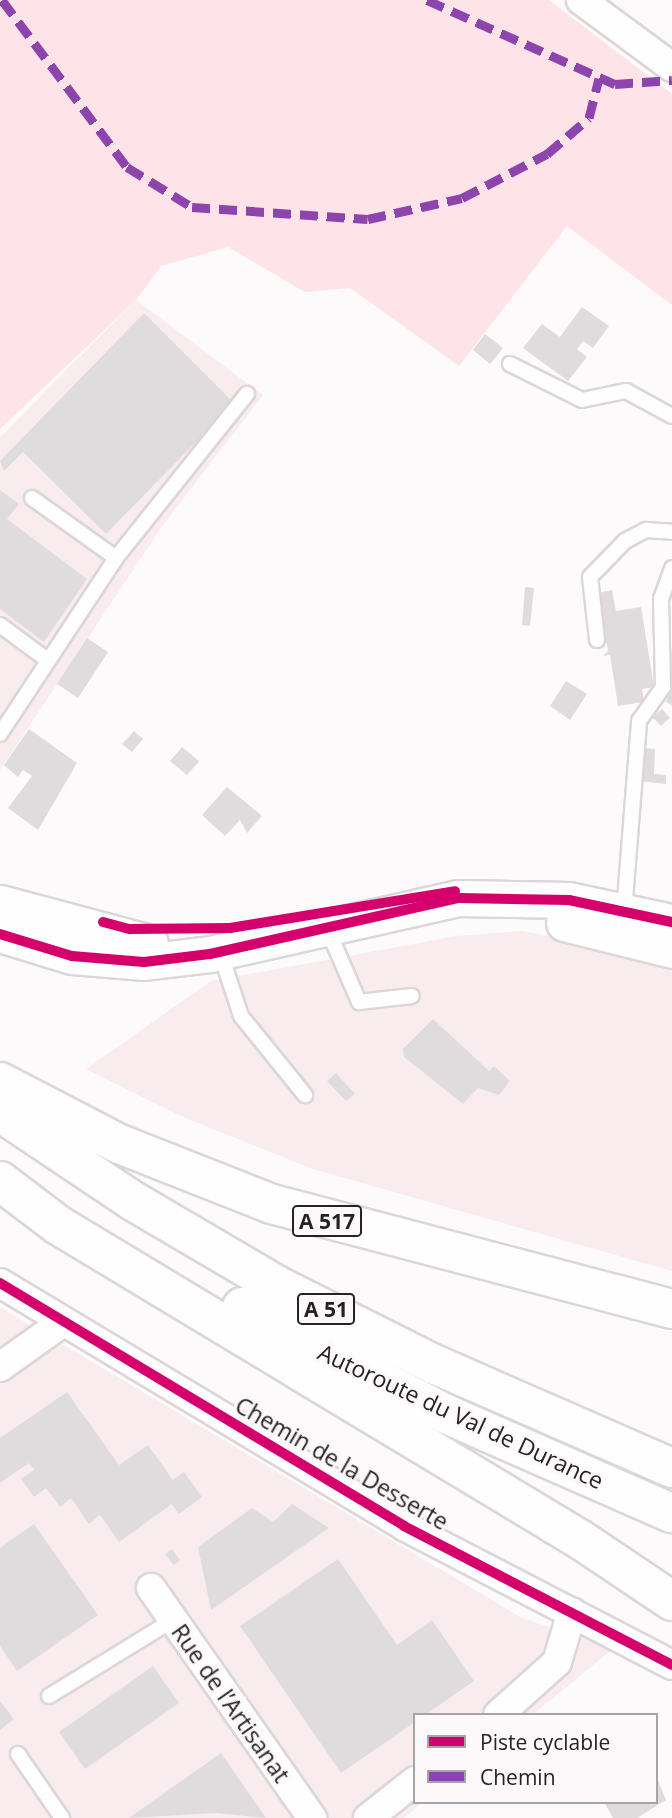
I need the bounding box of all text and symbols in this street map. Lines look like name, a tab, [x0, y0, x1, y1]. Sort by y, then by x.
road number: A 517	[292, 1204, 362, 1238]
road number: A 51	[296, 1292, 356, 1326]
street label: Autoroute du Val de Durance	[314, 1338, 608, 1494]
street label: Chemin de la Desserte	[231, 1391, 453, 1535]
street label: Rue de l’Artisanat	[166, 1619, 296, 1787]
legend	[413, 1713, 658, 1804]
text: Piste cyclable	[480, 1728, 610, 1756]
text: Chemin	[480, 1763, 556, 1791]

